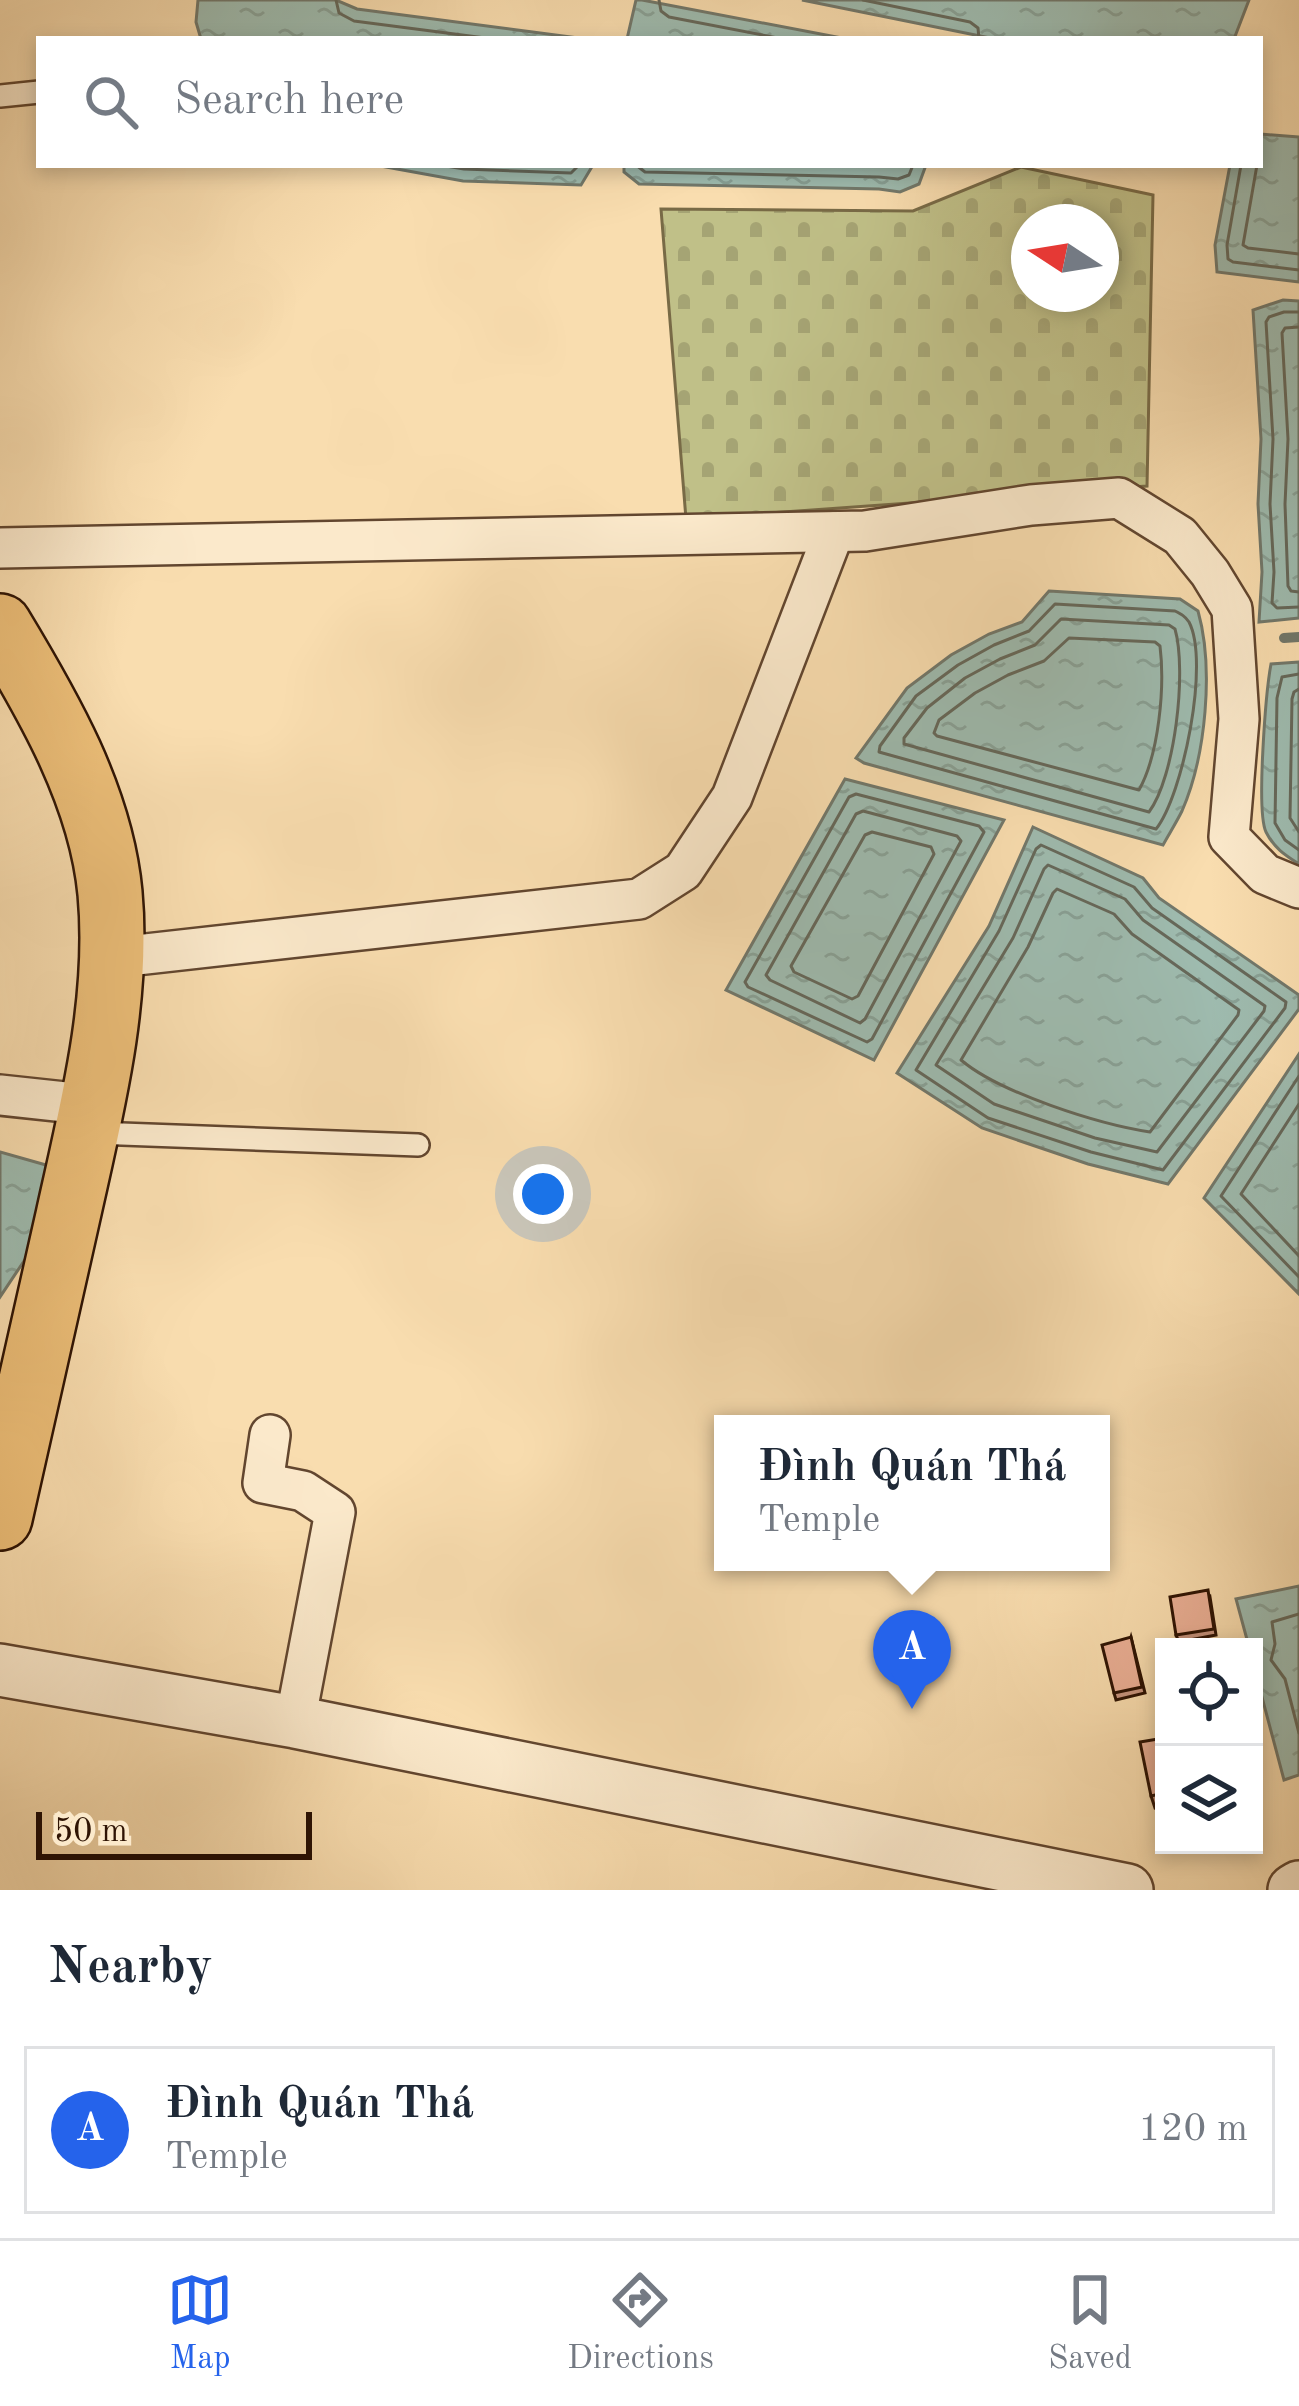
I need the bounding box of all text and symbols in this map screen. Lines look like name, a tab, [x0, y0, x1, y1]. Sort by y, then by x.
search box	[36, 36, 1263, 168]
icon: search	[78, 69, 144, 135]
text: Search here	[174, 79, 404, 124]
north arrow	[1011, 204, 1119, 312]
your location	[513, 1164, 573, 1224]
popup	[714, 1415, 1110, 1571]
text: Đình Quán Thá	[757, 1446, 1067, 1491]
text: Temple	[757, 1501, 880, 1540]
pin: A	[873, 1610, 951, 1709]
map controls	[1155, 1638, 1263, 1854]
button: locate	[1155, 1638, 1263, 1746]
button: layers	[1155, 1746, 1263, 1854]
scale bar	[36, 1806, 312, 1859]
text: 50 m	[54, 1816, 128, 1849]
text: Nearby	[48, 1943, 213, 1994]
text: Đình Quán Thá	[165, 2083, 474, 2128]
text: A	[75, 2110, 105, 2149]
text: 120 m	[1138, 2110, 1248, 2149]
text: Temple	[165, 2138, 288, 2177]
tab: Map	[167, 2267, 233, 2380]
tab: Directions	[567, 2267, 714, 2380]
tab: Saved	[1048, 2267, 1132, 2380]

